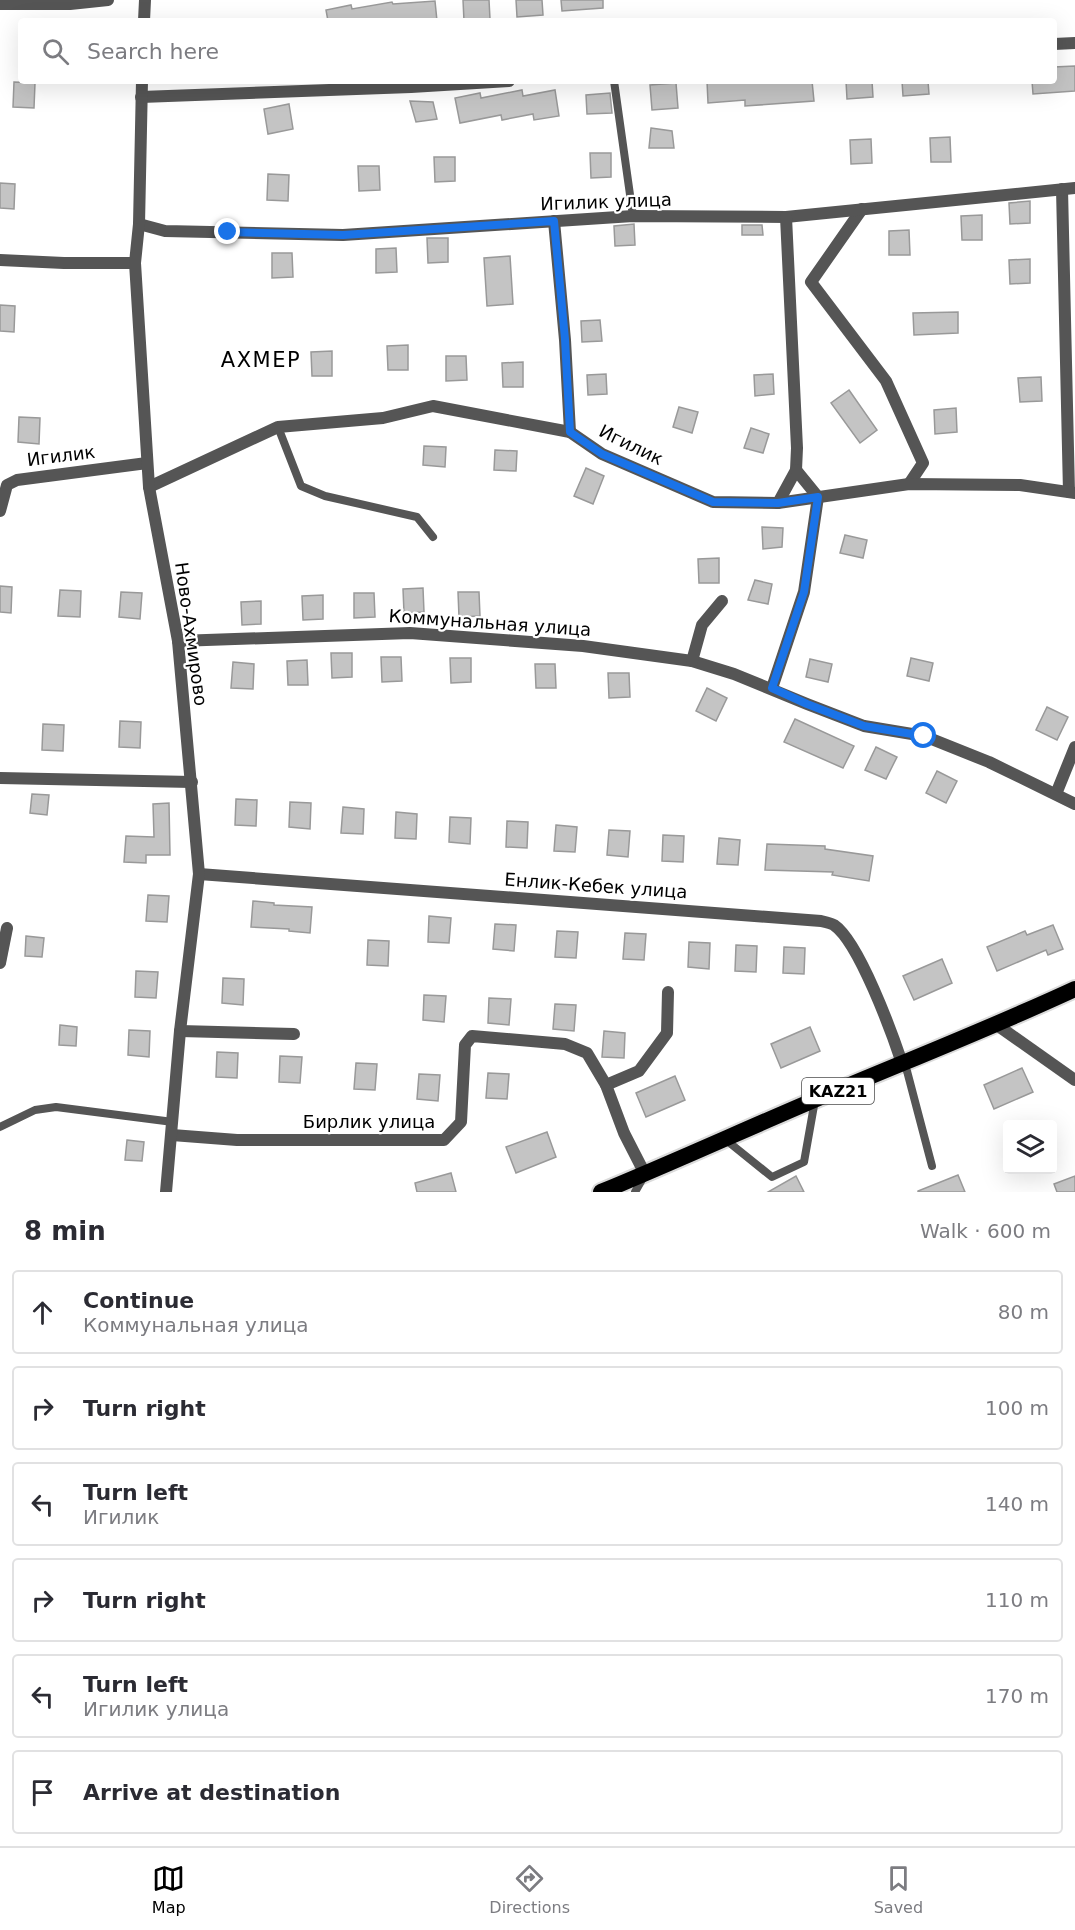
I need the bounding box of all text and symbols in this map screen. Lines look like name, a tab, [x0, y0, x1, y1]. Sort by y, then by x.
search box	[18, 18, 1057, 84]
icon: search	[39, 35, 72, 68]
text: Search here	[87, 39, 219, 64]
street label: Игилик улица	[540, 189, 672, 214]
route end	[214, 218, 240, 244]
district label: АХМЕР	[221, 348, 301, 372]
street label: Игилик	[596, 420, 667, 469]
street label: Игилик	[26, 441, 96, 470]
street label: Ново-Ахмирово	[171, 561, 212, 707]
street label: Коммунальная улица	[388, 605, 592, 640]
route start	[910, 722, 936, 748]
street label: Енлик-Кебек улица	[504, 869, 688, 902]
road number: KAZ21	[802, 1078, 874, 1104]
street label: Бирлик улица	[303, 1111, 435, 1132]
map controls	[1003, 1120, 1057, 1174]
button: layers	[1003, 1120, 1057, 1174]
text: 8 min	[24, 1216, 106, 1246]
text: Walk · 600 m	[920, 1219, 1051, 1243]
text: Continue	[83, 1288, 194, 1313]
icon: ahead	[26, 1296, 59, 1329]
text: 80 m	[998, 1300, 1049, 1324]
text: Коммунальная улица	[83, 1313, 309, 1337]
icon: right	[26, 1392, 59, 1425]
text: Turn right	[83, 1396, 206, 1421]
text: 100 m	[985, 1396, 1049, 1420]
text: Turn left	[83, 1480, 188, 1505]
icon: left	[26, 1488, 59, 1521]
text: 140 m	[985, 1492, 1049, 1516]
text: Игилик	[83, 1505, 159, 1529]
icon: right	[26, 1584, 59, 1617]
text: Turn right	[83, 1588, 206, 1613]
text: 110 m	[985, 1588, 1049, 1612]
text: Turn left	[83, 1672, 188, 1697]
icon: left	[26, 1680, 59, 1713]
text: 170 m	[985, 1684, 1049, 1708]
text: Игилик улица	[83, 1697, 229, 1721]
icon: arrive	[26, 1776, 59, 1809]
text: Arrive at destination	[83, 1780, 340, 1805]
tab: Map	[152, 1862, 186, 1917]
tab: Directions	[489, 1862, 570, 1917]
tab: Saved	[874, 1862, 923, 1917]

